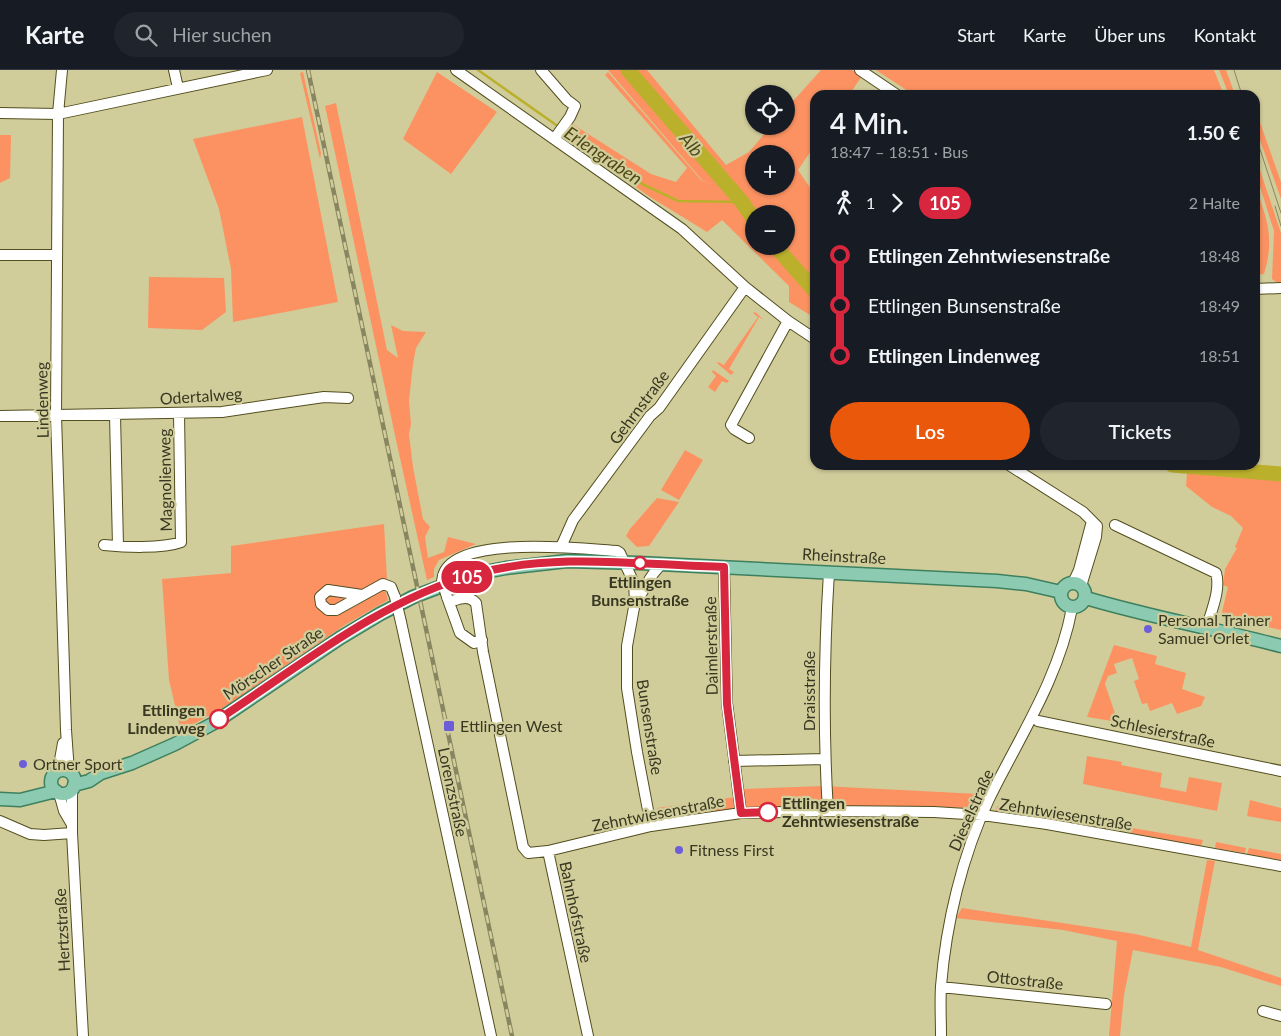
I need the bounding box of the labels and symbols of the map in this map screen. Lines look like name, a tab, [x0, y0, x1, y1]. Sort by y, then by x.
water label: Erlengraben	[561, 121, 647, 189]
water label: Alb	[675, 127, 708, 161]
street label: Lindenweg	[31, 362, 52, 438]
street label: Gehrnstraße	[605, 366, 673, 447]
street label: Odertalweg	[159, 383, 243, 408]
street label: Magnolienweg	[154, 428, 175, 532]
street label: Rheinstraße	[802, 544, 887, 567]
marker: Ettlingen Bunsenstraße	[633, 556, 647, 570]
line badge: 105	[438, 561, 496, 593]
place label: Ettlingen Bunsenstraße	[591, 572, 690, 609]
street label: Daimlerstraße	[700, 596, 721, 696]
place label: Personal Trainer Samuel Orlet	[1158, 610, 1270, 647]
street label: Mörscher Straße	[219, 622, 326, 703]
marker: Personal Trainer Samuel Orlet	[1142, 623, 1154, 635]
street label: Draisstraße	[799, 651, 818, 731]
street label: Bunsenstraße	[634, 678, 667, 776]
place label: Ettlingen Lindenweg	[127, 700, 206, 737]
marker: Ettlingen Lindenweg	[209, 709, 229, 729]
street label: Schlesierstraße	[1109, 710, 1217, 751]
place label: Ettlingen West	[460, 716, 563, 735]
marker: Ettlingen West	[442, 719, 456, 733]
street label: Lorenzstraße	[435, 745, 472, 838]
place label: Ortner Sport	[33, 754, 123, 773]
marker: Ortner Sport	[17, 758, 29, 770]
street label: Dieselstraße	[944, 766, 997, 854]
street label: Zehntwiesenstraße	[590, 790, 726, 835]
place label: Ettlingen Zehntwiesenstraße	[782, 793, 919, 830]
street label: Zehntwiesenstraße	[998, 794, 1134, 833]
marker: Ettlingen Zehntwiesenstraße	[758, 802, 778, 822]
place label: Fitness First	[689, 840, 774, 859]
marker: Fitness First	[673, 844, 685, 856]
street label: Bahnhofstraße	[556, 859, 597, 964]
street label: Hertzstraße	[50, 888, 73, 972]
street label: Ottostraße	[986, 966, 1064, 993]

